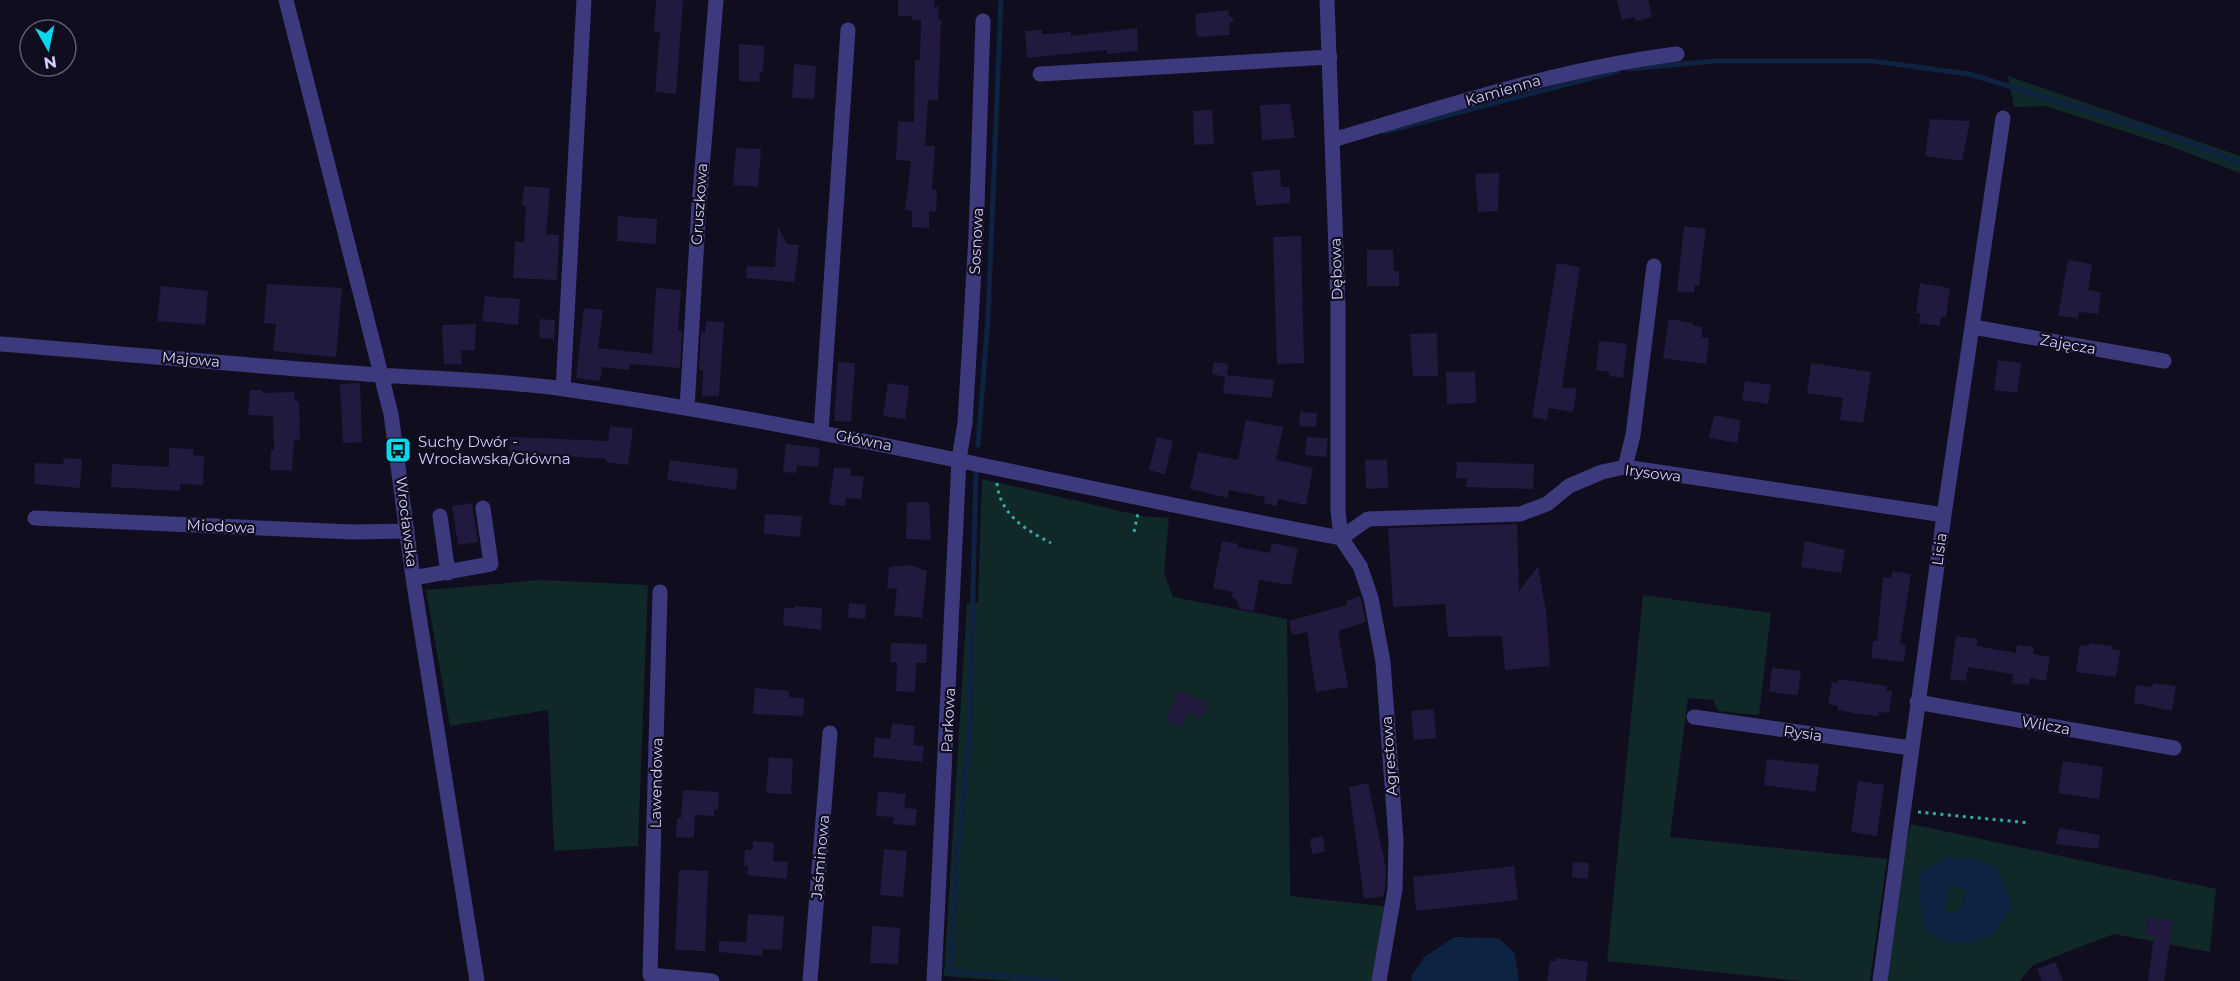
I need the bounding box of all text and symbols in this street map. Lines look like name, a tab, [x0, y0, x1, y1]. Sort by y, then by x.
north arrow	[18, 18, 78, 78]
text: N	[42, 52, 58, 73]
street label: Kamienna	[1463, 70, 1543, 110]
street label: Gruszkowa	[687, 162, 711, 246]
street label: Sosnowa	[965, 207, 987, 275]
street label: Dębowa	[1325, 237, 1347, 301]
street label: Zajęcza	[2038, 330, 2098, 358]
street label: Majowa	[161, 347, 221, 371]
street label: Główna	[834, 425, 894, 455]
place label: Suchy Dwór - Wrocławska/Główna	[418, 432, 571, 468]
bus stop icon: Suchy Dwór - Wrocławska/Główna	[383, 435, 413, 465]
street label: Irysowa	[1624, 460, 1682, 486]
street label: Wrocławska	[392, 476, 422, 568]
street label: Miodowa	[186, 515, 256, 537]
street label: Lisia	[1927, 531, 1951, 567]
street label: Parkowa	[937, 687, 959, 753]
street label: Wilcza	[2020, 711, 2072, 739]
street label: Agrestowa	[1377, 715, 1401, 797]
street label: Rysia	[1782, 721, 1824, 745]
street label: Lawendowa	[646, 737, 666, 829]
street label: Jaśminowa	[807, 814, 833, 901]

